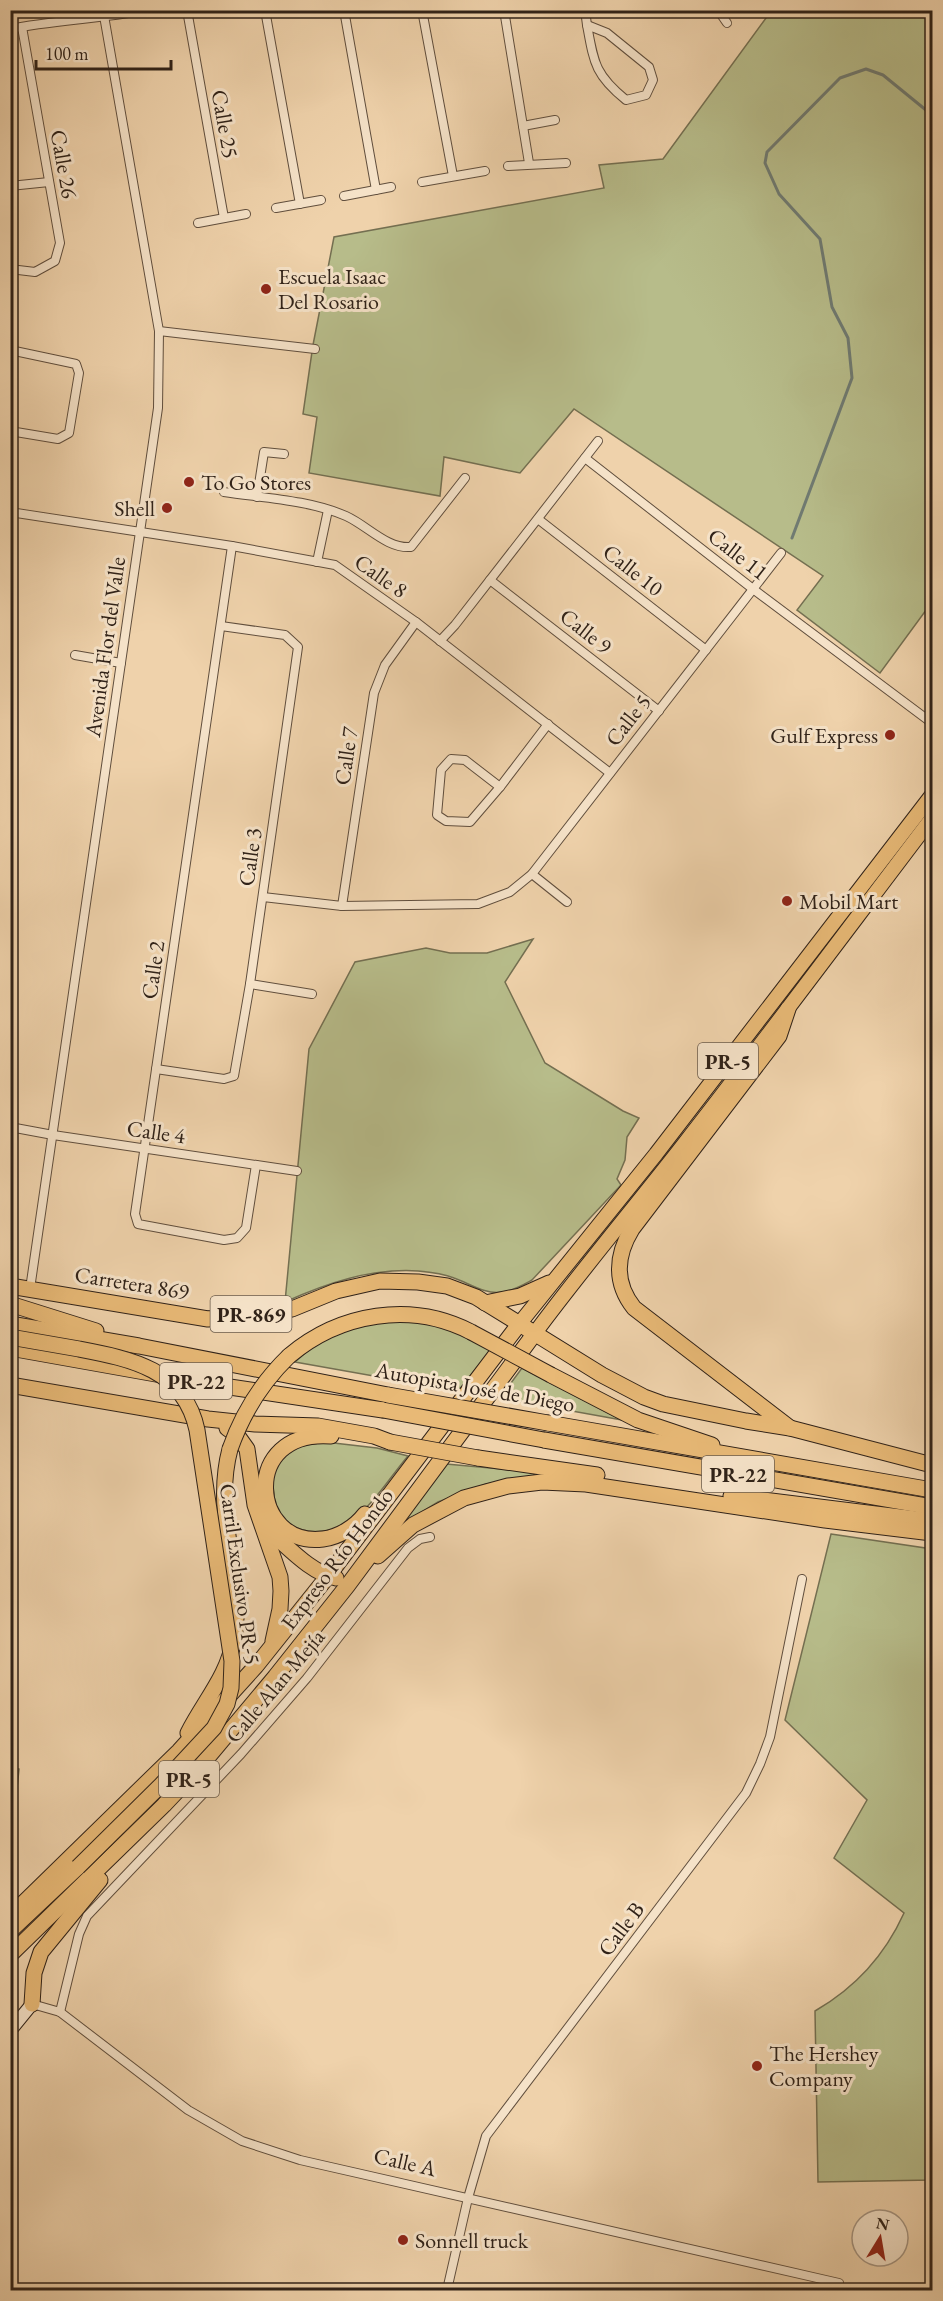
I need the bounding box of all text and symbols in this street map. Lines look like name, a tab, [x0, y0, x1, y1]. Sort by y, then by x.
scale bar	[36, 33, 171, 71]
text: 100 m	[45, 42, 89, 65]
street label: Calle 25	[205, 87, 245, 161]
street label: Calle 26	[44, 127, 84, 201]
place label: Escuela Isaac Del Rosario	[278, 262, 386, 316]
marker: Escuela Isaac Del Rosario	[259, 282, 273, 296]
place label: To Go Stores	[201, 468, 311, 497]
marker: To Go Stores	[182, 475, 196, 489]
place label: Shell	[114, 494, 155, 523]
marker: Shell	[160, 501, 174, 515]
street label: Calle 11	[702, 521, 774, 587]
street label: Calle 10	[597, 537, 669, 603]
street label: Calle 8	[349, 547, 413, 605]
street label: Avenida Flor del Valle	[78, 555, 132, 740]
street label: Calle 9	[554, 602, 618, 661]
street label: Calle 5	[599, 688, 657, 752]
place label: Gulf Express	[770, 721, 878, 750]
street label: Calle 7	[328, 725, 364, 787]
marker: Gulf Express	[883, 728, 897, 742]
street label: Calle 3	[232, 826, 268, 888]
place label: Mobil Mart	[799, 887, 898, 916]
marker: Mobil Mart	[780, 894, 794, 908]
street label: Calle 2	[135, 939, 171, 1001]
road number: PR-5	[698, 1043, 758, 1079]
street label: Calle 4	[125, 1114, 187, 1150]
street label: Carretera 869	[73, 1260, 192, 1306]
road number: PR-869	[210, 1296, 292, 1332]
street label: Autopista José de Diego	[372, 1355, 577, 1419]
road number: PR-22	[160, 1363, 232, 1399]
road number: PR-22	[702, 1456, 774, 1492]
street label: Carril Exclusivo PR-5	[213, 1482, 267, 1666]
street label: Expreso Río Hondo	[274, 1482, 400, 1636]
street label: Calle Alan Mejía	[219, 1623, 331, 1749]
road number: PR-5	[159, 1761, 219, 1797]
street label: Calle B	[591, 1896, 651, 1962]
place label: The Hershey Company	[769, 2039, 879, 2093]
marker: The Hershey Company	[750, 2059, 764, 2073]
street label: Calle A	[371, 2141, 440, 2183]
north arrow	[850, 2208, 910, 2268]
text: N	[874, 2212, 891, 2235]
place label: Sonnell truck	[415, 2226, 529, 2255]
marker: Sonnell truck	[396, 2233, 410, 2247]

